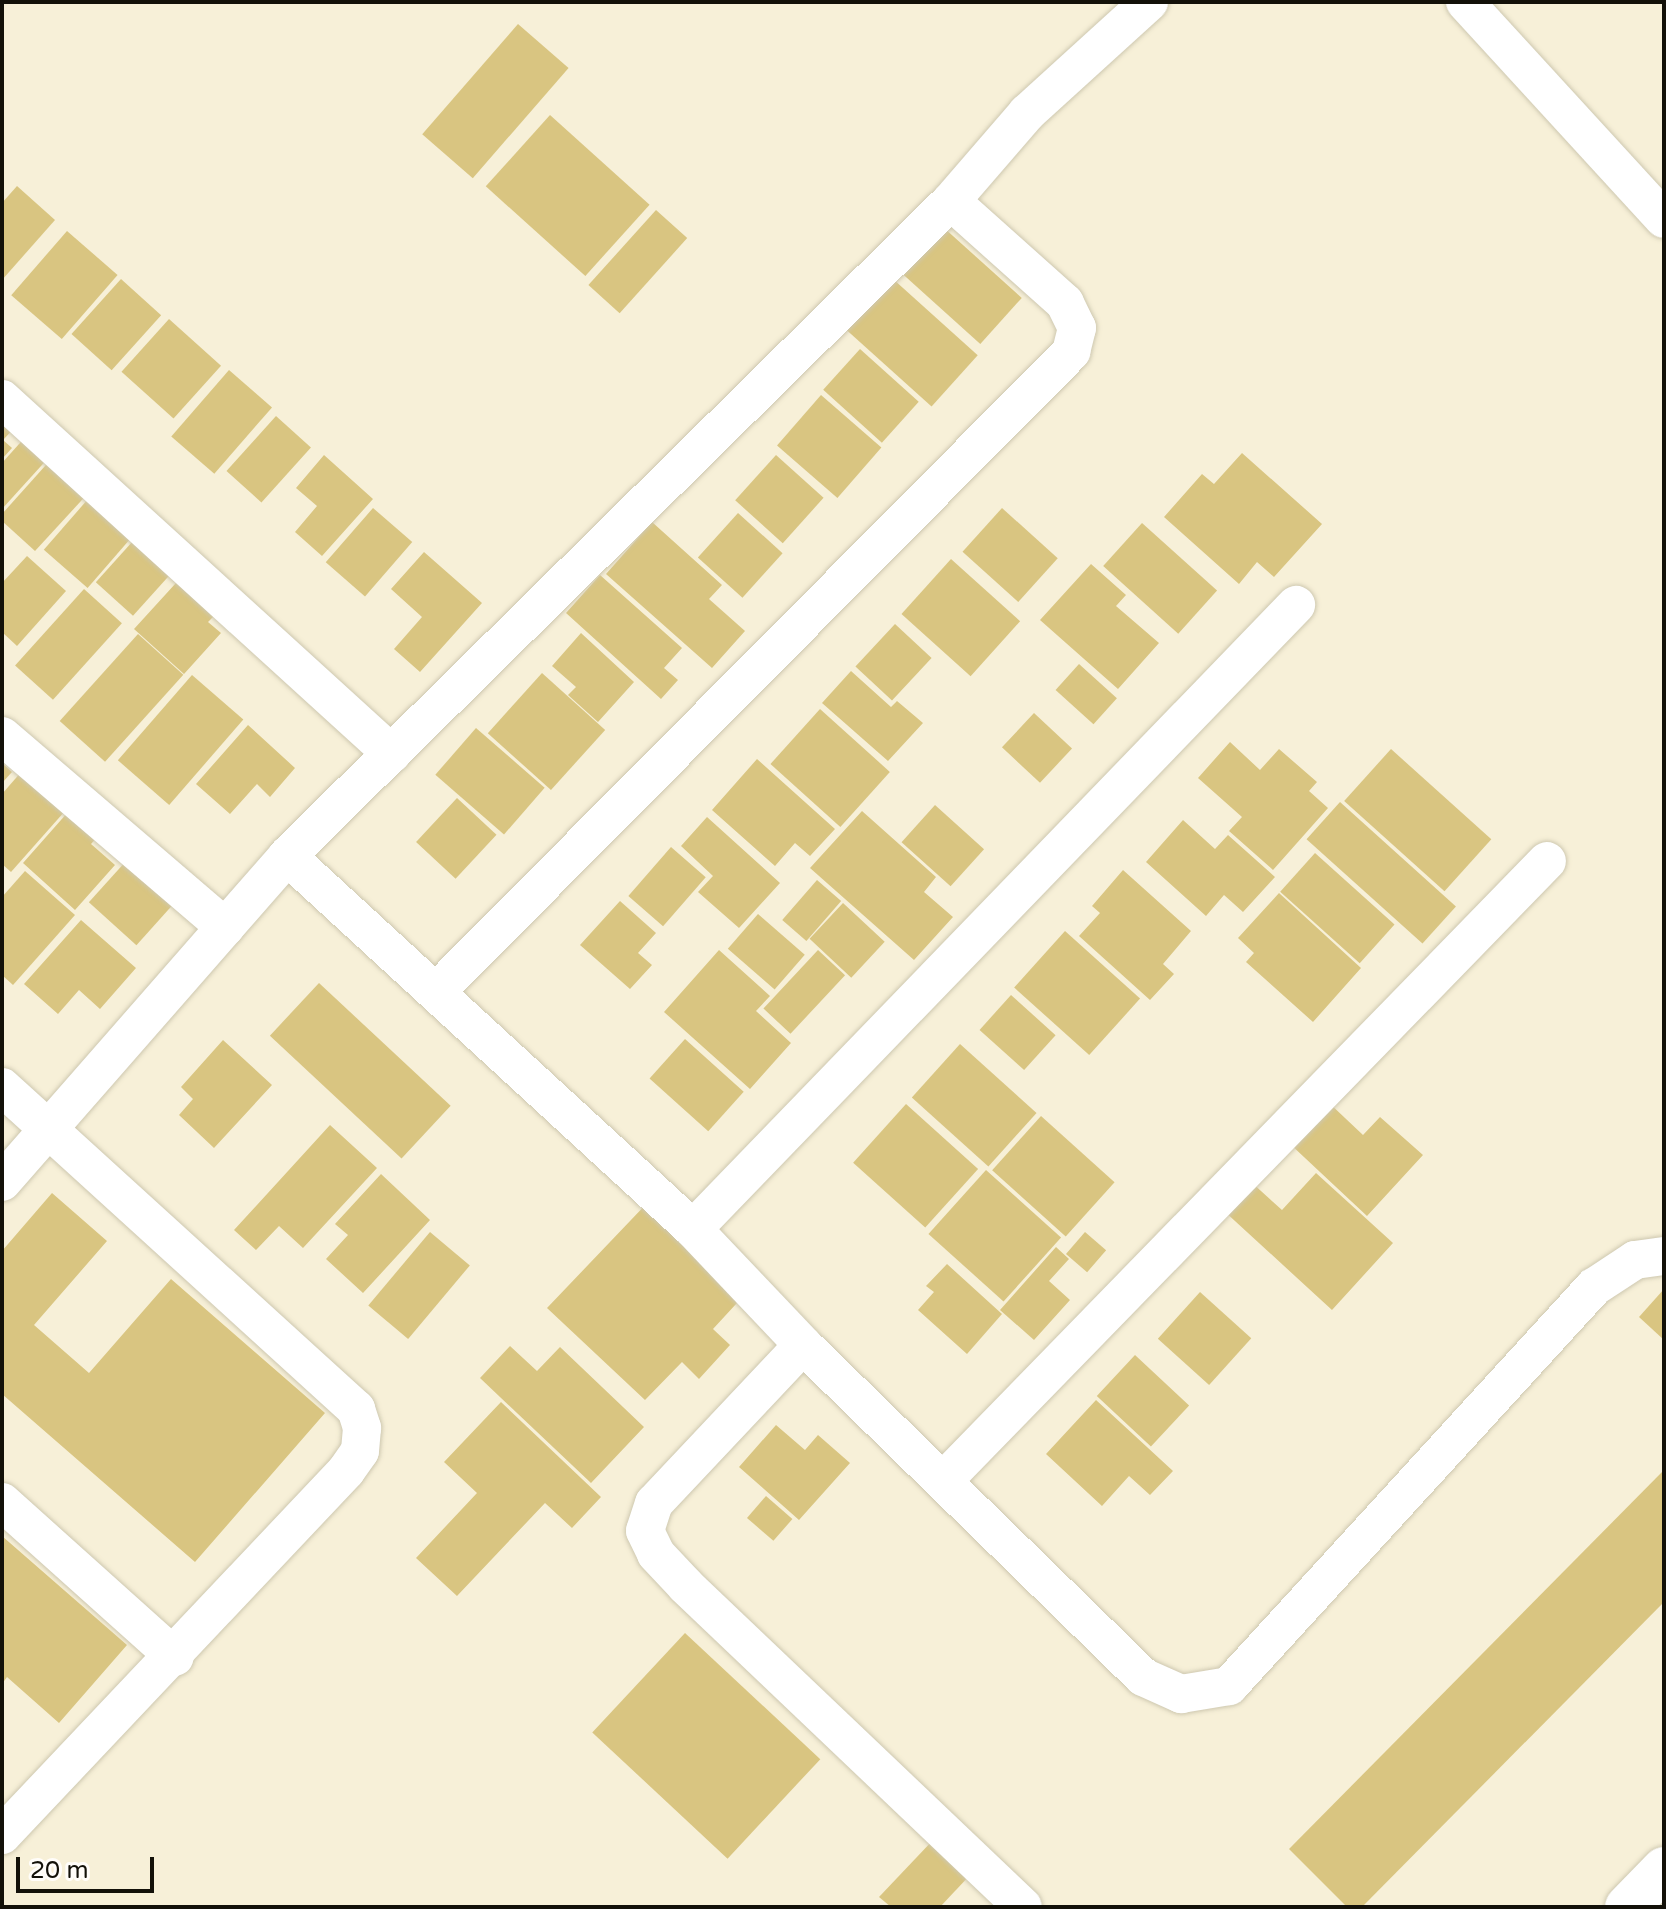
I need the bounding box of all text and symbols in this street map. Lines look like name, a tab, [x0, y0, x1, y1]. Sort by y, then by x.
scale bar	[20, 1841, 158, 1891]
text: 20 m	[30, 1856, 88, 1885]

